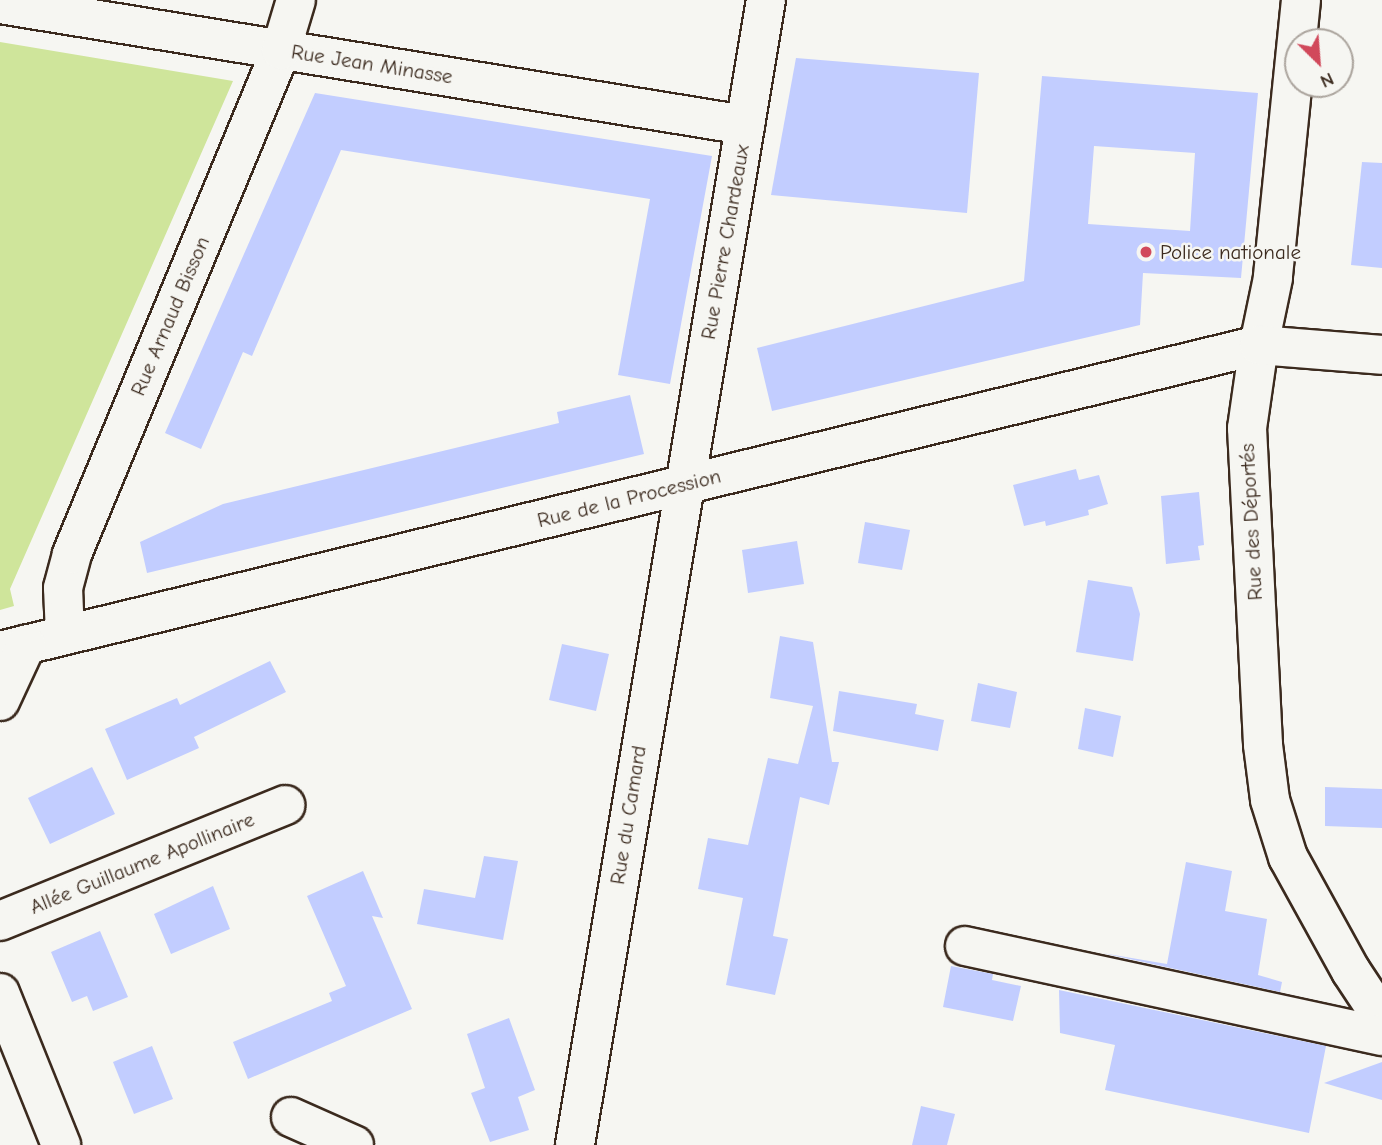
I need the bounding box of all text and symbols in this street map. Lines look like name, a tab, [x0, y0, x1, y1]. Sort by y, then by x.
north arrow	[1284, 28, 1354, 98]
street label: Rue Jean Minasse	[289, 39, 455, 89]
text: N	[1317, 68, 1337, 93]
street label: Rue Pierre Chardeaux	[695, 143, 755, 341]
street label: Rue Arnaud Bisson	[125, 233, 215, 399]
place label: Police nationale	[1160, 239, 1301, 265]
marker: Police nationale	[1138, 244, 1154, 260]
street label: Rue des Déportés	[1234, 443, 1268, 601]
street label: Rue de la Procession	[535, 463, 723, 533]
street label: Rue du Camard	[605, 744, 651, 886]
street label: Allée Guillaume Apollinaire	[26, 806, 258, 920]

